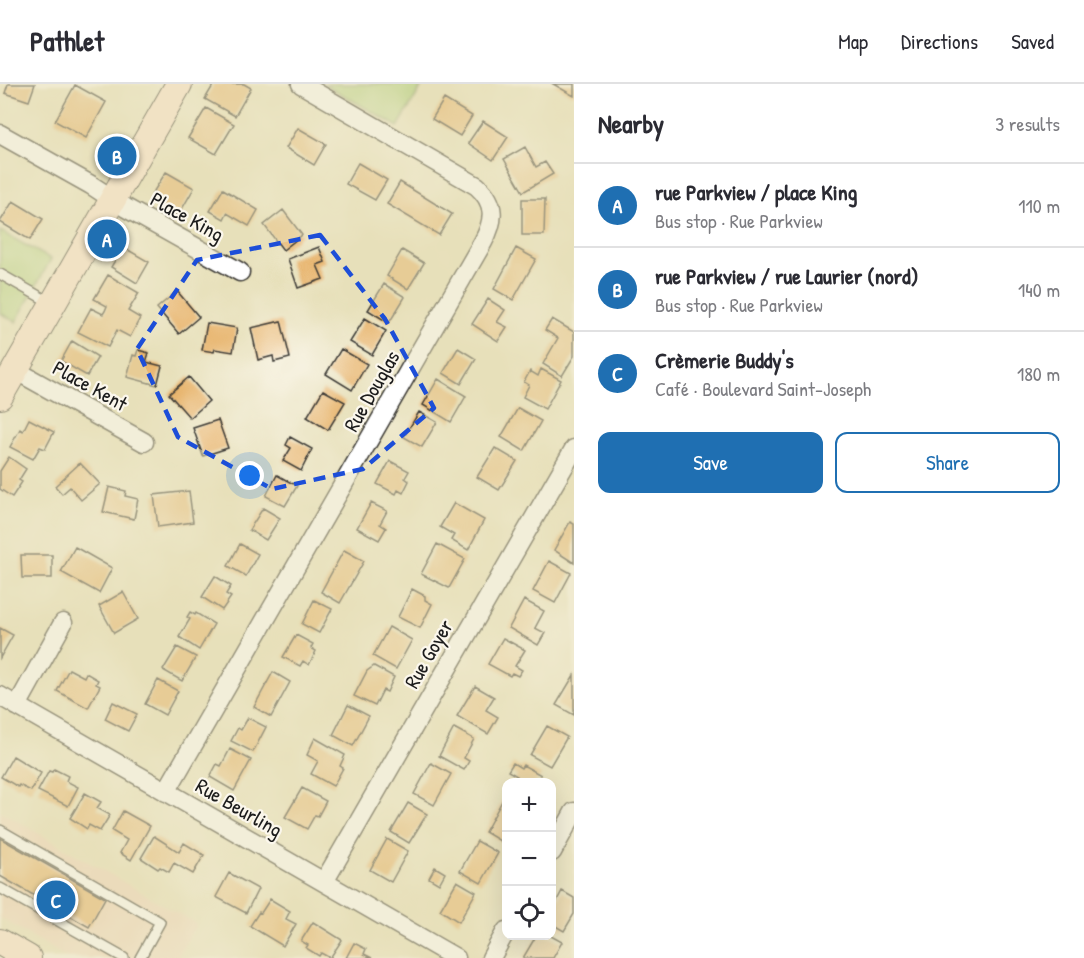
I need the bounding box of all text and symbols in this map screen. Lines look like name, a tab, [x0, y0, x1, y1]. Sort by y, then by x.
text: Pathlet	[30, 22, 104, 60]
text: Map	[838, 27, 868, 56]
text: Directions	[901, 27, 978, 56]
text: Saved	[1011, 27, 1054, 56]
text: Nearby	[598, 106, 664, 141]
text: 3 results	[995, 110, 1060, 137]
pin: B	[98, 134, 136, 178]
text: rue Parkview / place King	[655, 177, 857, 207]
street label: Place King	[145, 185, 229, 249]
text: A	[613, 192, 622, 219]
text: 110 m	[1018, 192, 1060, 219]
text: Bus stop · Rue Parkview	[655, 207, 823, 234]
pin: A	[88, 216, 126, 262]
text: rue Parkview / rue Laurier (nord)	[655, 261, 919, 291]
text: B	[612, 276, 623, 303]
text: 140 m	[1018, 276, 1060, 303]
text: Bus stop · Rue Parkview	[655, 291, 823, 318]
street label: Rue Douglas	[337, 345, 406, 437]
text: Crèmerie Buddy's	[655, 345, 794, 375]
street label: Place Kent	[48, 353, 134, 418]
text: C	[612, 360, 623, 387]
text: 180 m	[1017, 360, 1060, 387]
text: Café · Boulevard Saint-Joseph	[655, 375, 871, 402]
button: Save	[598, 432, 823, 493]
button: Share	[835, 432, 1060, 493]
your location	[235, 461, 264, 490]
street label: Rue Goyer	[397, 614, 460, 693]
street label: Rue Beurling	[191, 771, 288, 844]
map controls	[502, 778, 556, 940]
button: +	[502, 778, 556, 832]
button: −	[502, 832, 556, 886]
pin: C	[36, 878, 76, 922]
button: locate	[502, 886, 556, 940]

